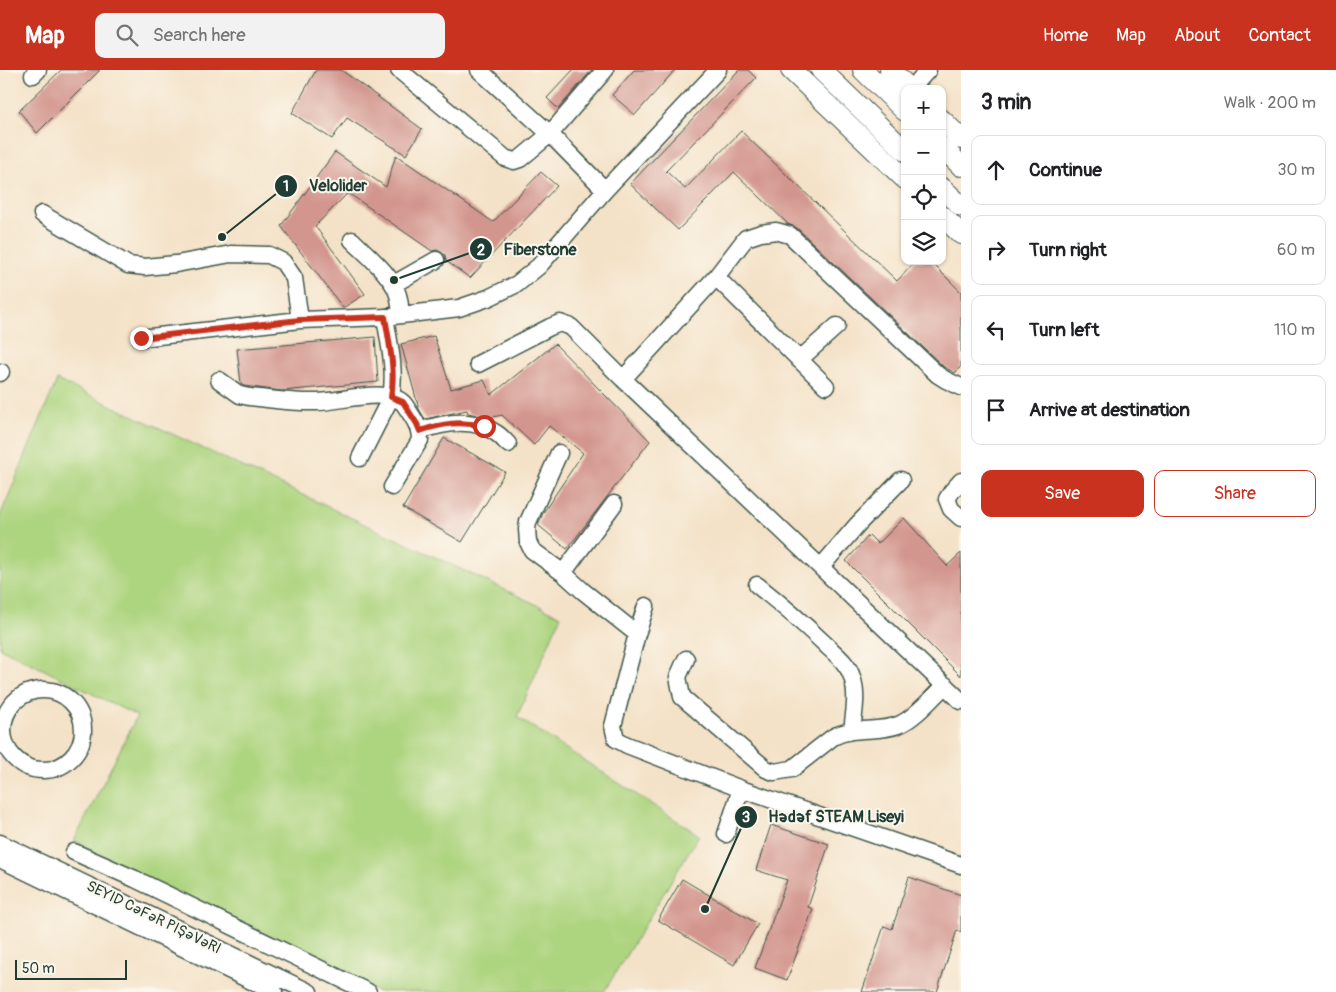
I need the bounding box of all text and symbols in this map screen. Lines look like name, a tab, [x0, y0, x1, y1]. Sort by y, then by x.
search box	[95, 13, 445, 58]
text: Map	[25, 21, 65, 50]
icon: search	[113, 21, 141, 49]
text: Search here	[153, 23, 246, 47]
text: Home	[1043, 24, 1088, 47]
text: Map	[1116, 24, 1146, 47]
text: About	[1174, 24, 1220, 47]
text: Contact	[1248, 24, 1311, 47]
map controls	[901, 85, 946, 265]
button: +	[901, 85, 946, 130]
text: 3 min	[981, 89, 1031, 116]
text: Walk · 200 m	[1224, 93, 1316, 113]
button: −	[901, 130, 946, 175]
icon: ahead	[982, 156, 1010, 184]
text: Continue	[1029, 158, 1102, 182]
text: 30 m	[1277, 160, 1315, 180]
callout: Velolider	[274, 170, 377, 201]
button: locate	[901, 175, 946, 220]
text: Velolider	[309, 176, 367, 196]
text: 1	[283, 177, 289, 196]
button: layers	[901, 220, 946, 265]
callout: Fiberstone	[469, 234, 587, 265]
icon: right	[982, 236, 1010, 264]
text: Turn right	[1029, 238, 1107, 262]
text: Fiberstone	[504, 240, 578, 260]
text: 60 m	[1277, 240, 1315, 260]
text: 2	[477, 241, 485, 260]
icon: left	[982, 316, 1010, 344]
text: Turn left	[1029, 318, 1099, 342]
text: 110 m	[1274, 320, 1315, 340]
route end	[130, 327, 153, 350]
icon: arrive	[982, 396, 1010, 424]
text: Arrive at destination	[1029, 398, 1190, 422]
route start	[473, 415, 496, 438]
button: Save	[981, 470, 1144, 517]
button: Share	[1154, 470, 1316, 517]
callout: Hədəf STEAM Liseyi	[733, 801, 914, 832]
text: Hədəf STEAM Liseyi	[768, 807, 904, 827]
text: 3	[742, 808, 750, 827]
street label: SEYID CƏFƏR PIŞƏVƏRI	[83, 877, 224, 958]
scale bar	[15, 957, 128, 980]
text: 50 m	[22, 960, 55, 977]

